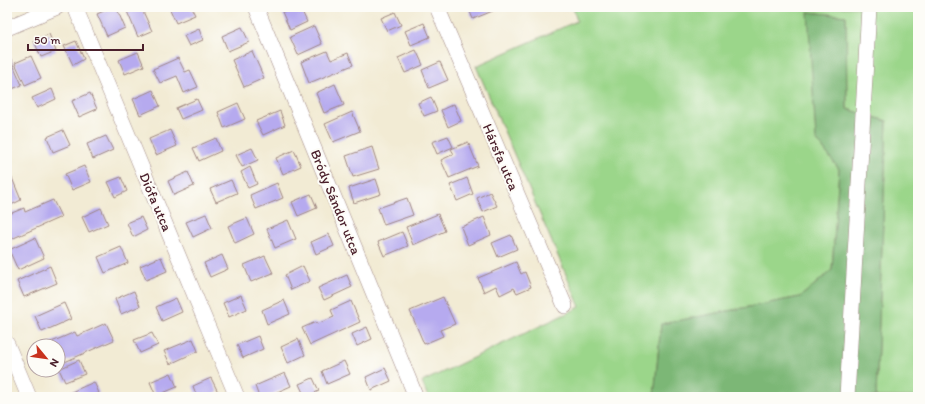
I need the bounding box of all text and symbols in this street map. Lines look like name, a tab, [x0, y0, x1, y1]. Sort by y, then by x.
scale bar	[28, 26, 143, 52]
text: 50 m	[34, 33, 60, 47]
street label: Hársfa utca	[479, 121, 523, 194]
street label: Bródy Sándor utca	[307, 147, 365, 258]
street label: Diófa utca	[136, 170, 176, 235]
north arrow	[26, 338, 66, 378]
text: N	[47, 356, 62, 369]

